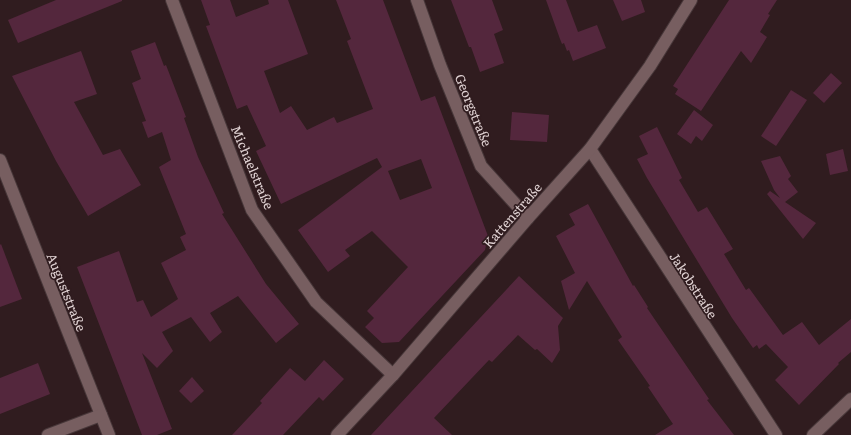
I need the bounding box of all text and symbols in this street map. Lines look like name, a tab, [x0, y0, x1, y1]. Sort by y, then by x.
street label: Georgstraße	[451, 71, 497, 149]
street label: Michaelstraße	[227, 122, 279, 212]
street label: Kattenstraße	[478, 178, 546, 252]
street label: Jakobstraße	[665, 248, 723, 322]
street label: Auguststraße	[43, 250, 91, 334]

